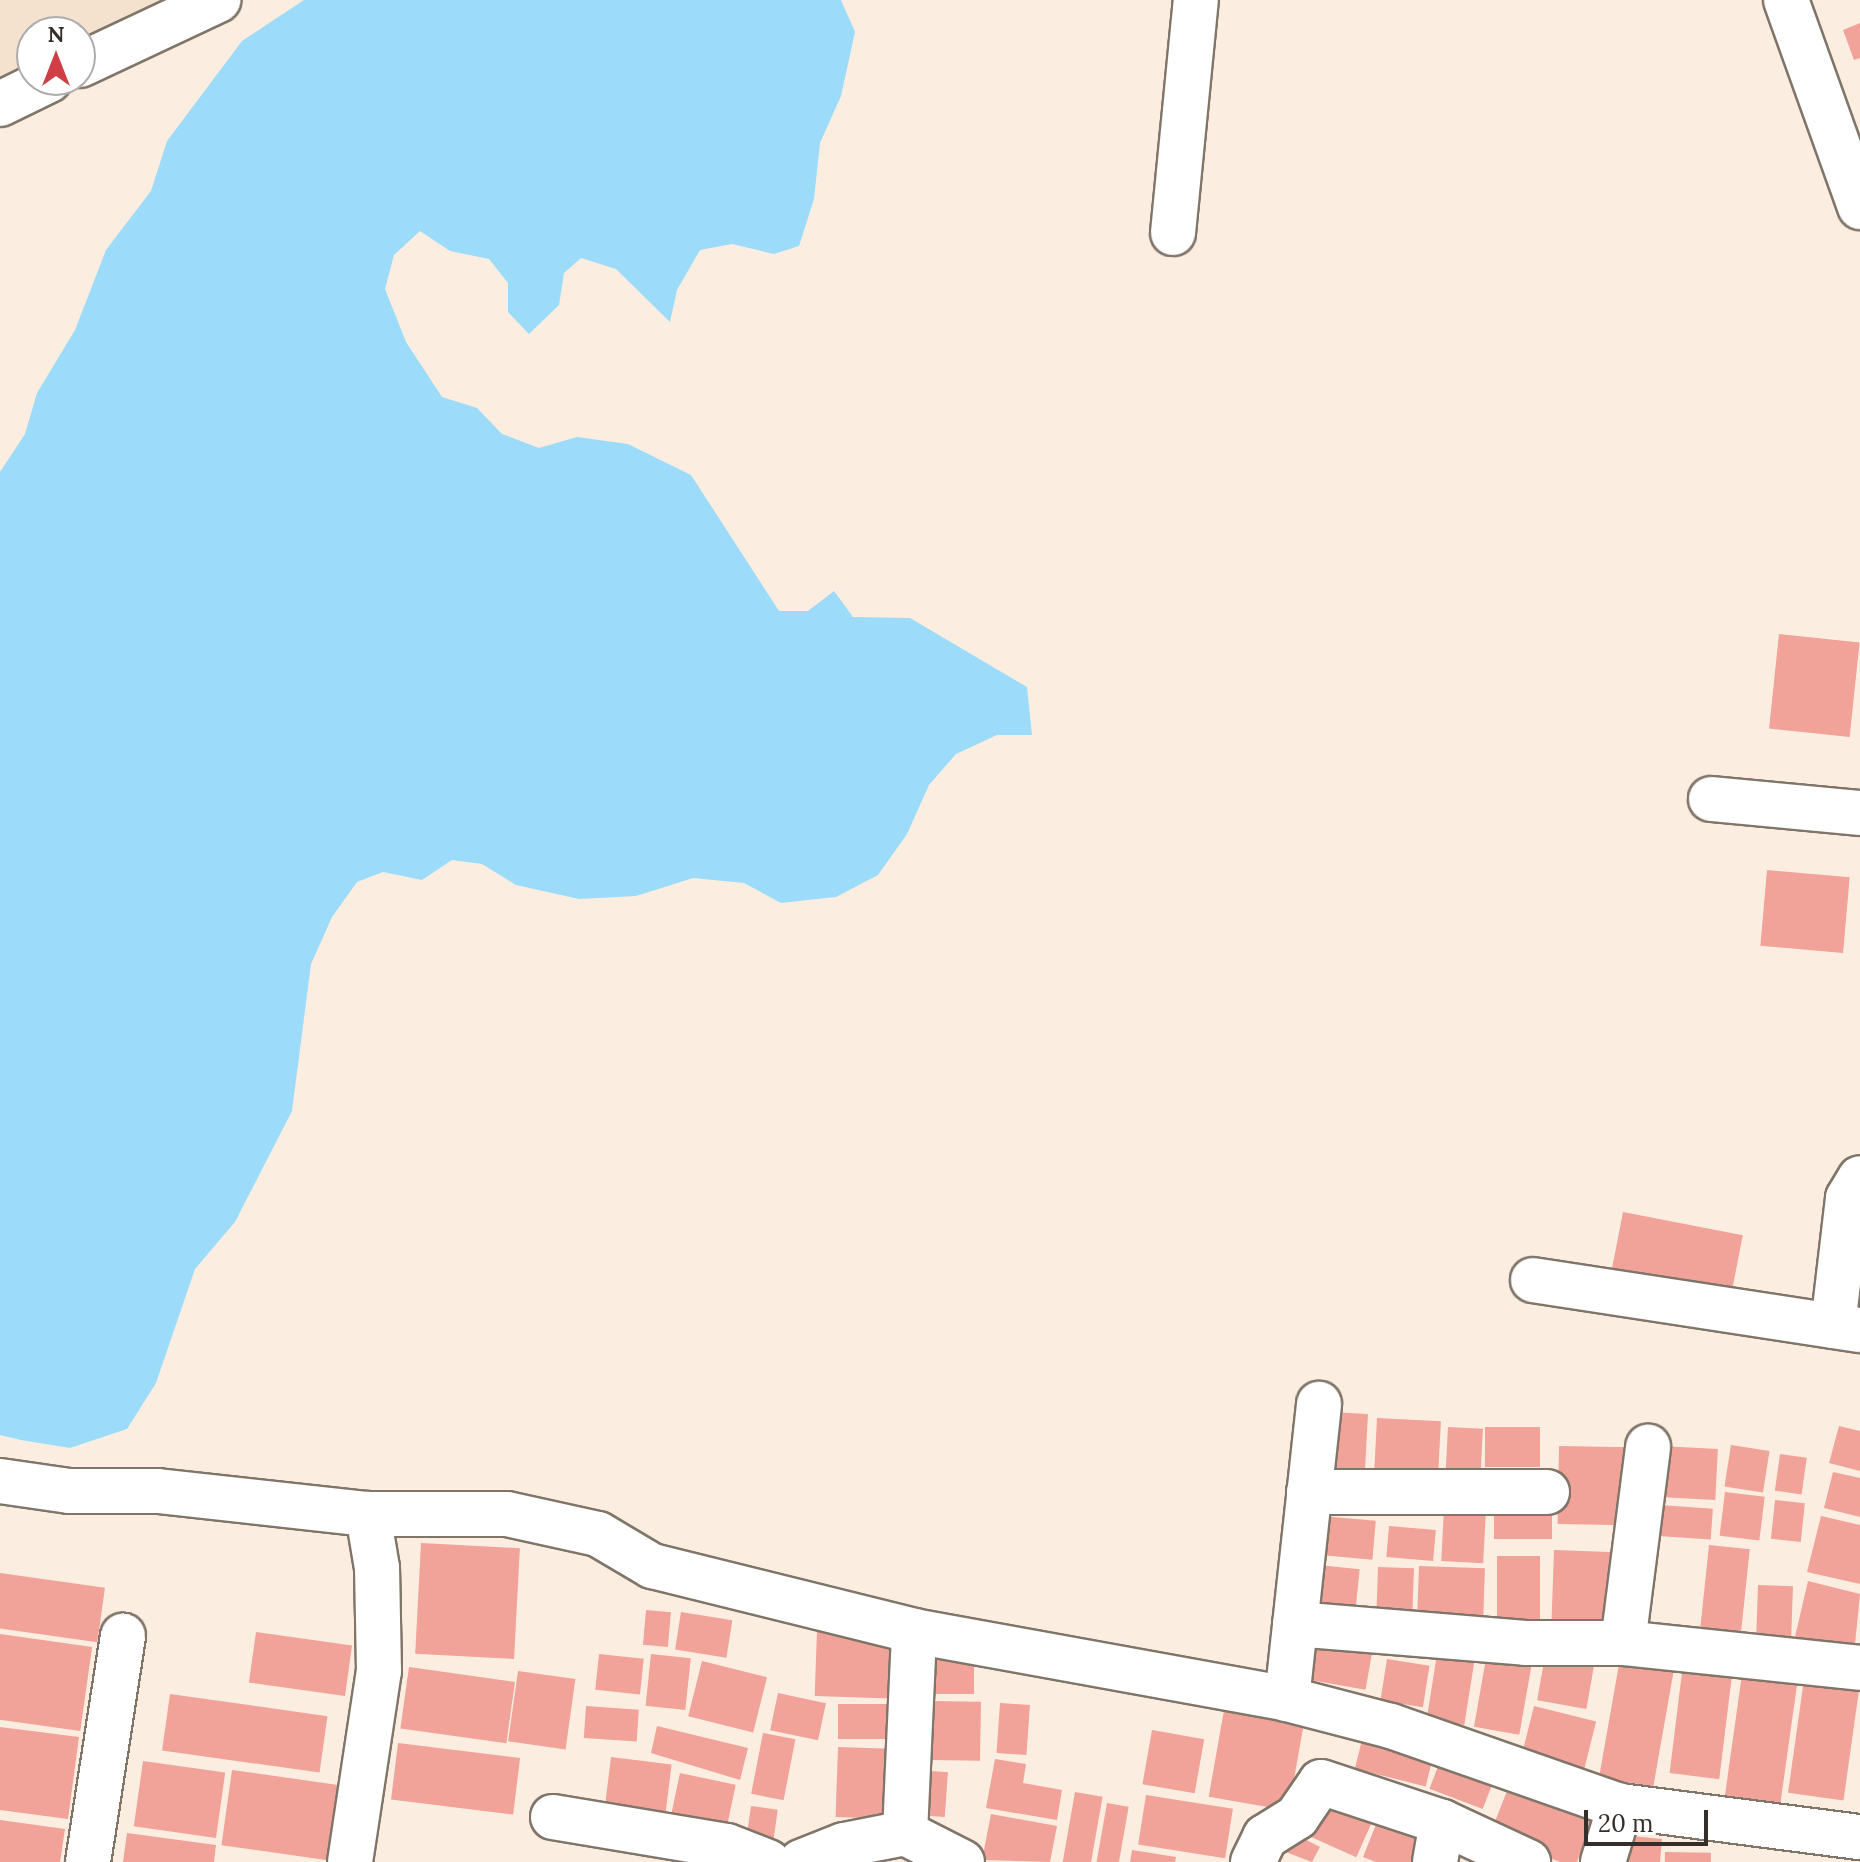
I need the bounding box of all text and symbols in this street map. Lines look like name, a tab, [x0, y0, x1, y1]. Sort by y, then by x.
north arrow	[16, 16, 96, 96]
text: N	[47, 20, 65, 48]
scale bar	[1588, 1794, 1712, 1844]
text: 20 m	[1598, 1808, 1654, 1839]

